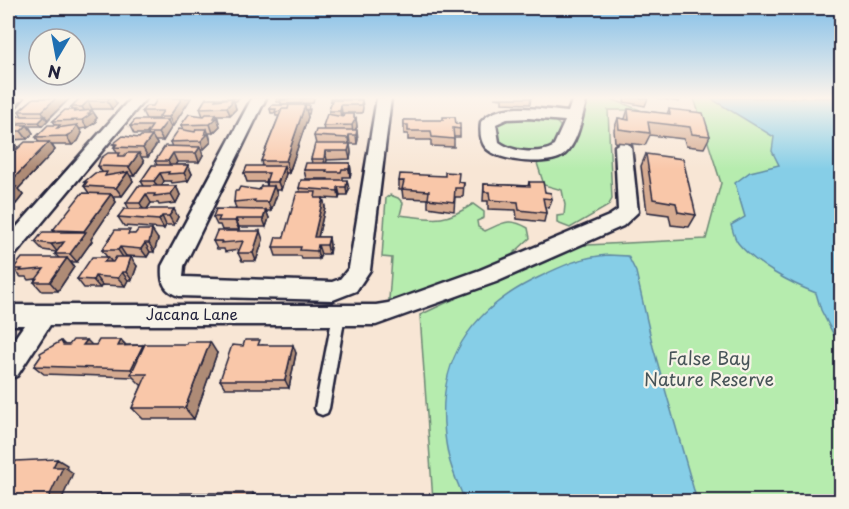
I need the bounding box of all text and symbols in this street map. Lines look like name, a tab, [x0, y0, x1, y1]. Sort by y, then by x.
north arrow	[27, 27, 87, 87]
text: N	[46, 60, 63, 86]
street label: Jacana Lane	[146, 302, 238, 325]
park label: False Bay Nature Reserve	[644, 344, 774, 392]

